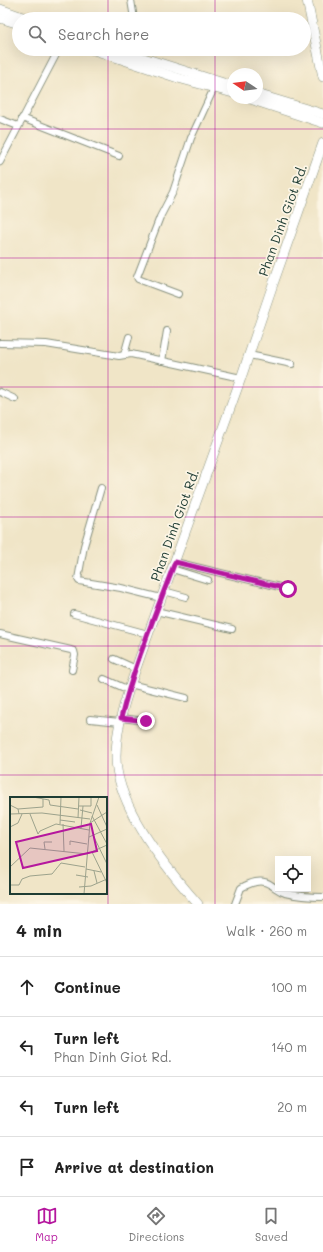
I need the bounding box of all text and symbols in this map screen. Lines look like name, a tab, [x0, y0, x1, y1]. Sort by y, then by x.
search box	[12, 12, 311, 56]
icon: search	[26, 23, 48, 45]
text: Search here	[58, 24, 149, 44]
north arrow	[227, 68, 263, 104]
street label: Phan Dinh Giot Rd.	[254, 162, 310, 278]
street label: Phan Dinh Giot Rd.	[146, 467, 202, 583]
route start	[279, 580, 297, 598]
route end	[137, 712, 155, 730]
inset map	[10, 797, 107, 894]
map controls	[275, 856, 311, 892]
button: locate	[275, 856, 311, 892]
text: 4 min	[16, 919, 62, 941]
text: Walk · 260 m	[226, 922, 307, 939]
icon: ahead	[16, 976, 38, 998]
text: Continue	[54, 977, 121, 997]
text: 100 m	[271, 978, 307, 995]
text: Turn left	[54, 1028, 119, 1048]
icon: left	[16, 1036, 38, 1058]
text: 140 m	[271, 1038, 307, 1055]
text: Phan Dinh Giot Rd.	[54, 1048, 172, 1065]
icon: left	[16, 1096, 38, 1118]
text: Turn left	[54, 1097, 119, 1117]
text: 20 m	[277, 1098, 307, 1115]
icon: arrive	[16, 1156, 38, 1178]
text: Arrive at destination	[54, 1157, 214, 1177]
tab: Map	[35, 1205, 58, 1244]
tab: Directions	[128, 1205, 184, 1244]
tab: Saved	[255, 1205, 288, 1244]

